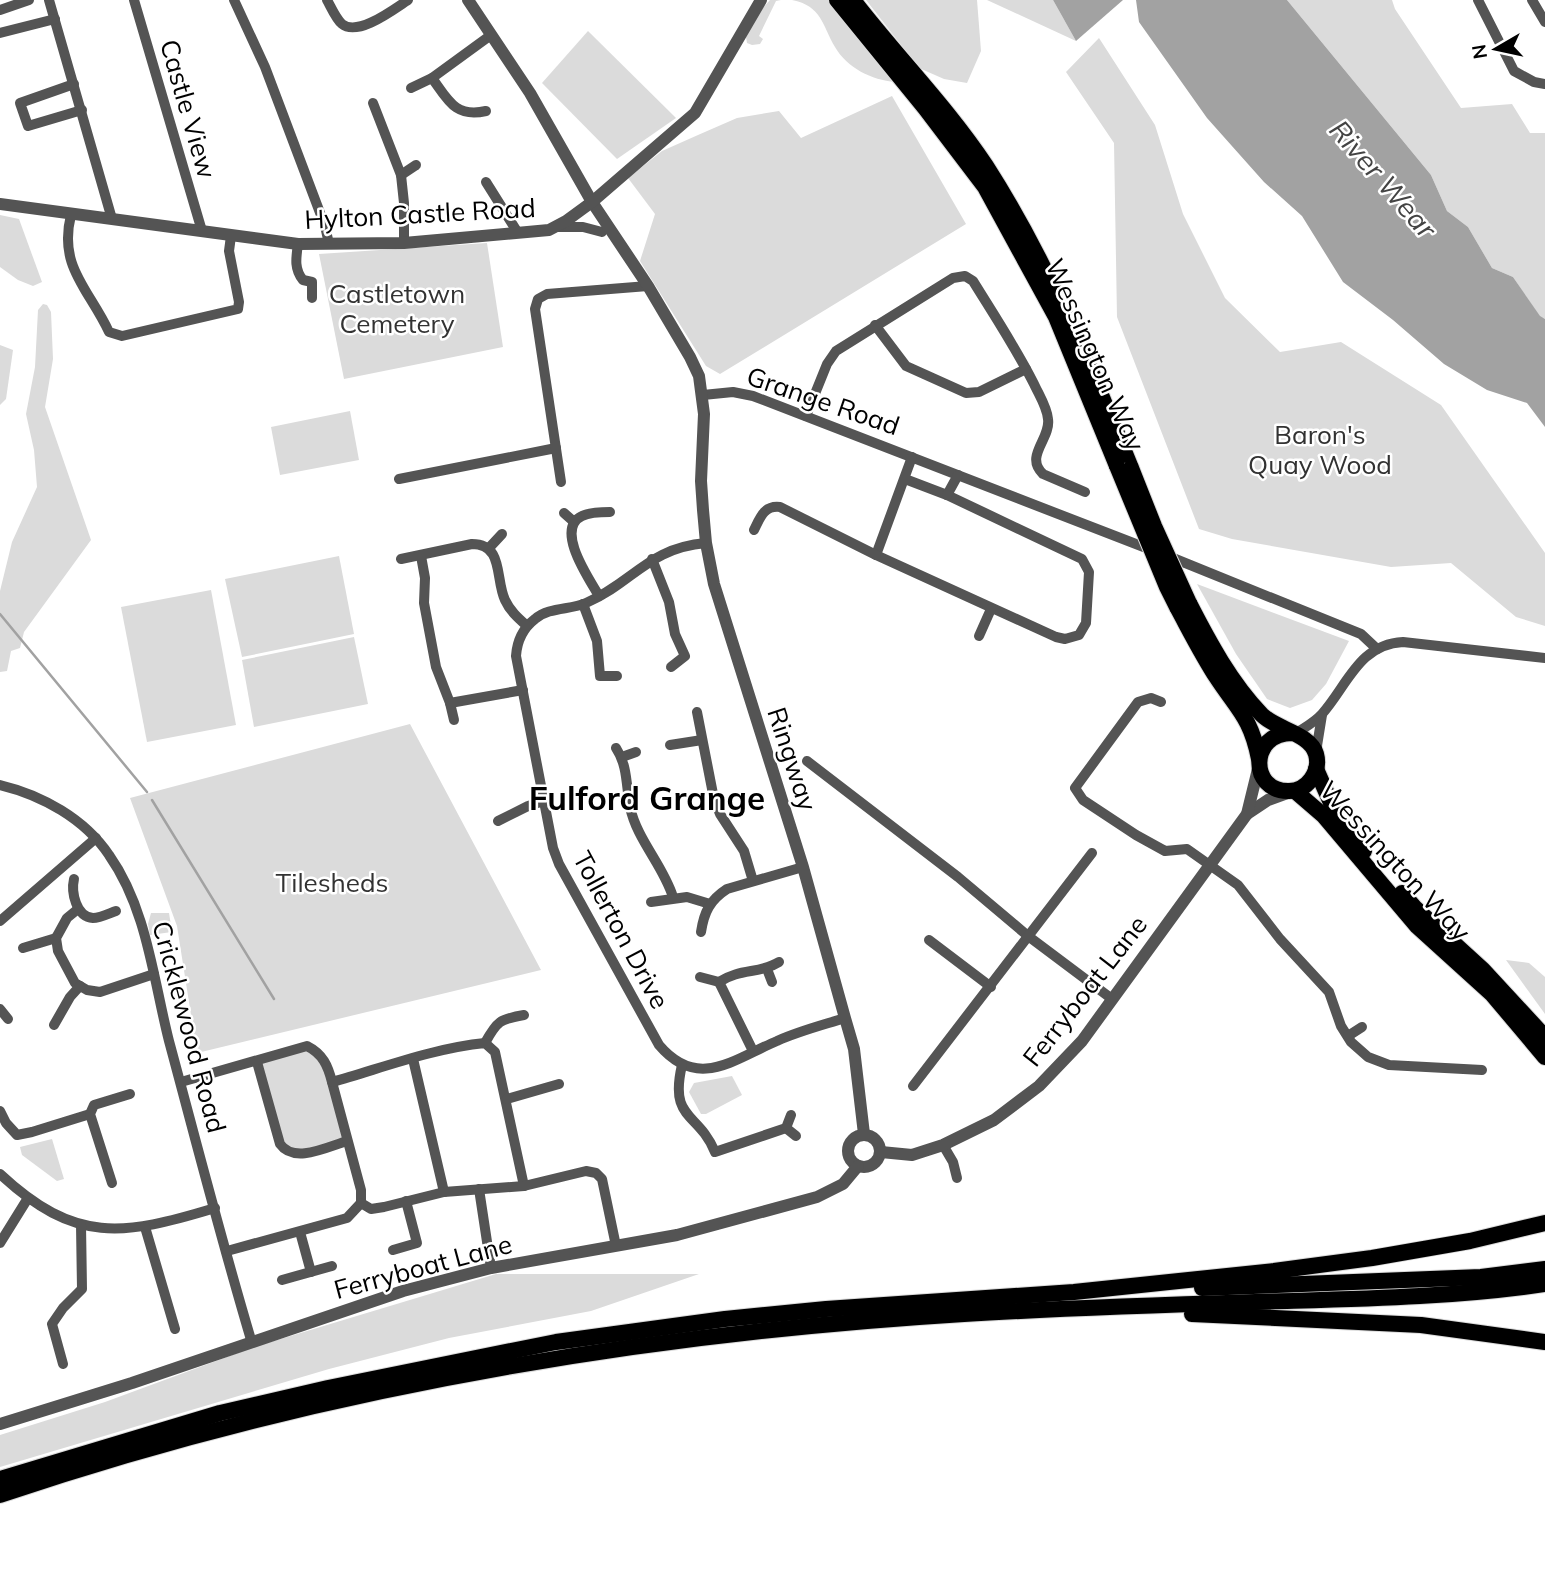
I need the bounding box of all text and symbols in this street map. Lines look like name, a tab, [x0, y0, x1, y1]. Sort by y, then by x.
north arrow	[1461, 14, 1531, 84]
street label: Castle View	[153, 36, 224, 182]
text: N	[1466, 43, 1492, 61]
water label: River Wear	[1323, 112, 1445, 246]
street label: Hylton Castle Road	[304, 191, 536, 236]
street label: Wessington Way	[1038, 254, 1153, 456]
park label: Castletown Cemetery	[329, 277, 465, 340]
street label: Grange Road	[742, 359, 904, 442]
park label: Baron's Quay Wood	[1248, 418, 1392, 481]
street label: Ringway	[760, 703, 825, 815]
street label: Wessington Way	[1313, 774, 1478, 948]
district label: Fulford Grange	[529, 777, 765, 818]
street label: Tollerton Drive	[566, 845, 677, 1014]
park label: Tilesheds	[276, 866, 389, 899]
street label: Ferryboat Lane	[1015, 909, 1154, 1073]
street label: Cricklewood Road	[145, 917, 234, 1136]
street label: Ferryboat Lane	[330, 1227, 515, 1306]

